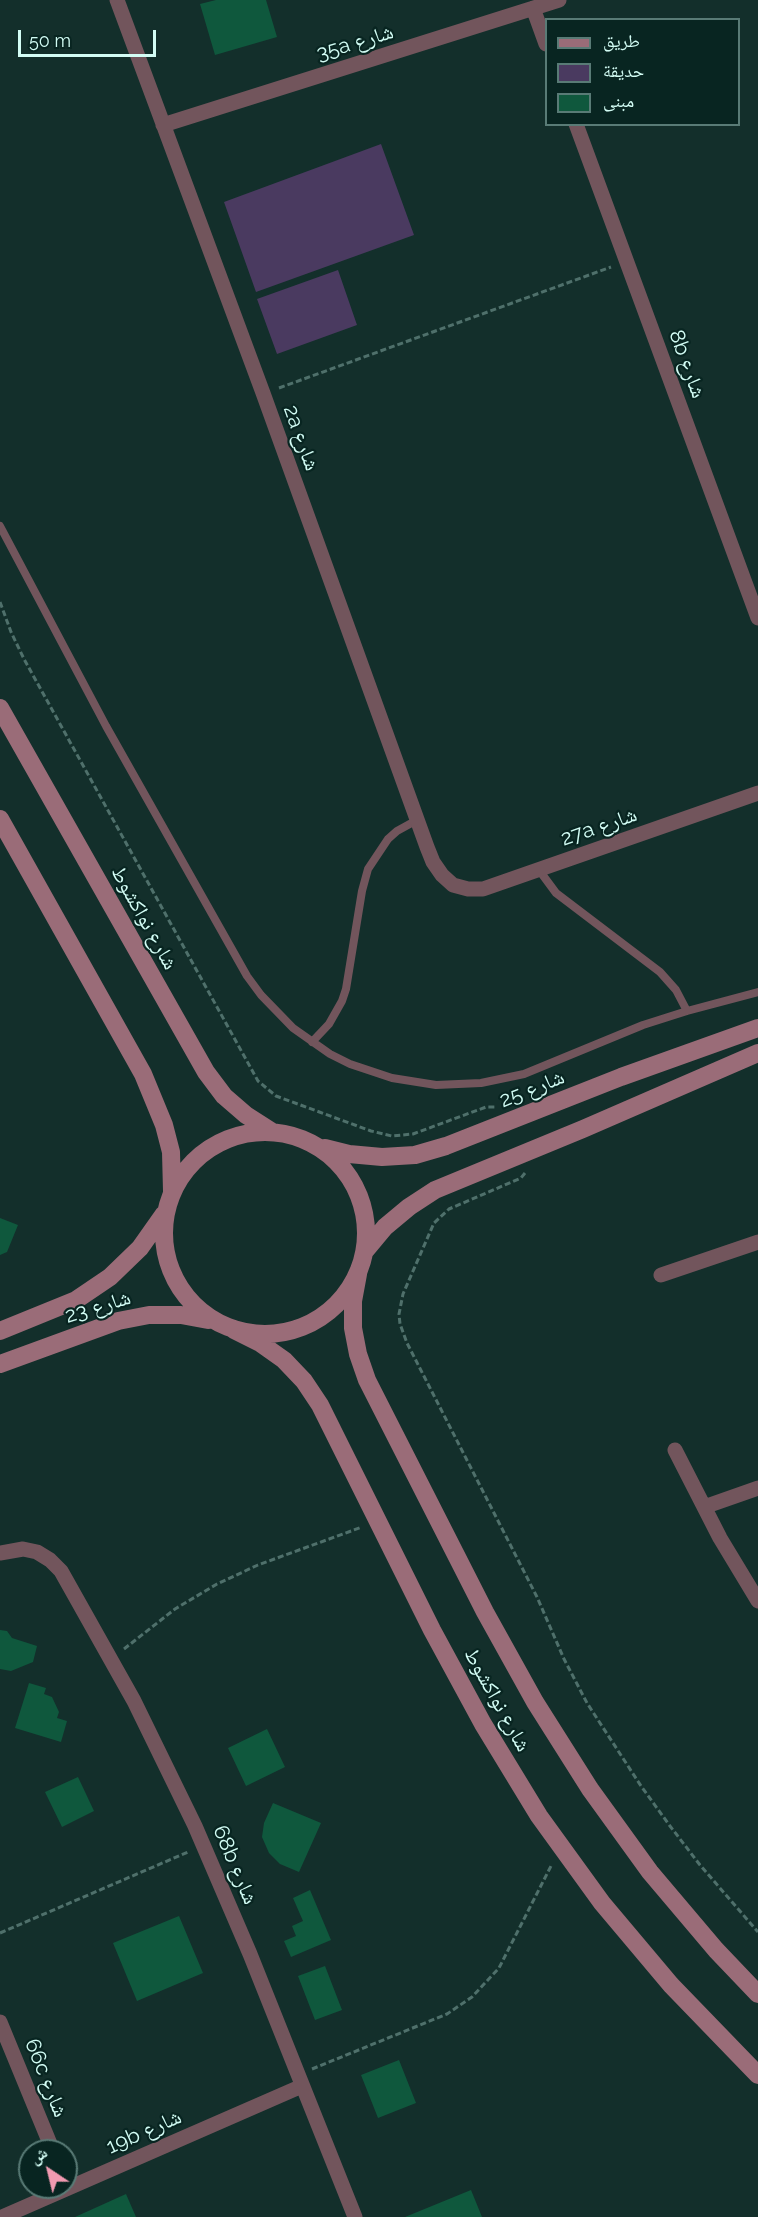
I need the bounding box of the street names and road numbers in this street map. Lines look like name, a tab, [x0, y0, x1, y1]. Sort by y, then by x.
street label: 35a شارع	[313, 19, 397, 67]
street label: 8b شارع	[663, 326, 711, 402]
street label: 2a شارع	[278, 402, 324, 474]
street label: 27a شارع	[558, 802, 640, 852]
street label: شارع نواكشوط	[105, 862, 183, 974]
street label: شارع 25	[496, 1065, 568, 1113]
street label: شارع 23	[62, 1285, 134, 1329]
street label: شارع نواكشوط	[458, 1644, 536, 1756]
street label: 68b شارع	[207, 1822, 263, 1908]
street label: 66c شارع	[19, 2035, 73, 2121]
street label: 19b شارع	[103, 2104, 185, 2160]

